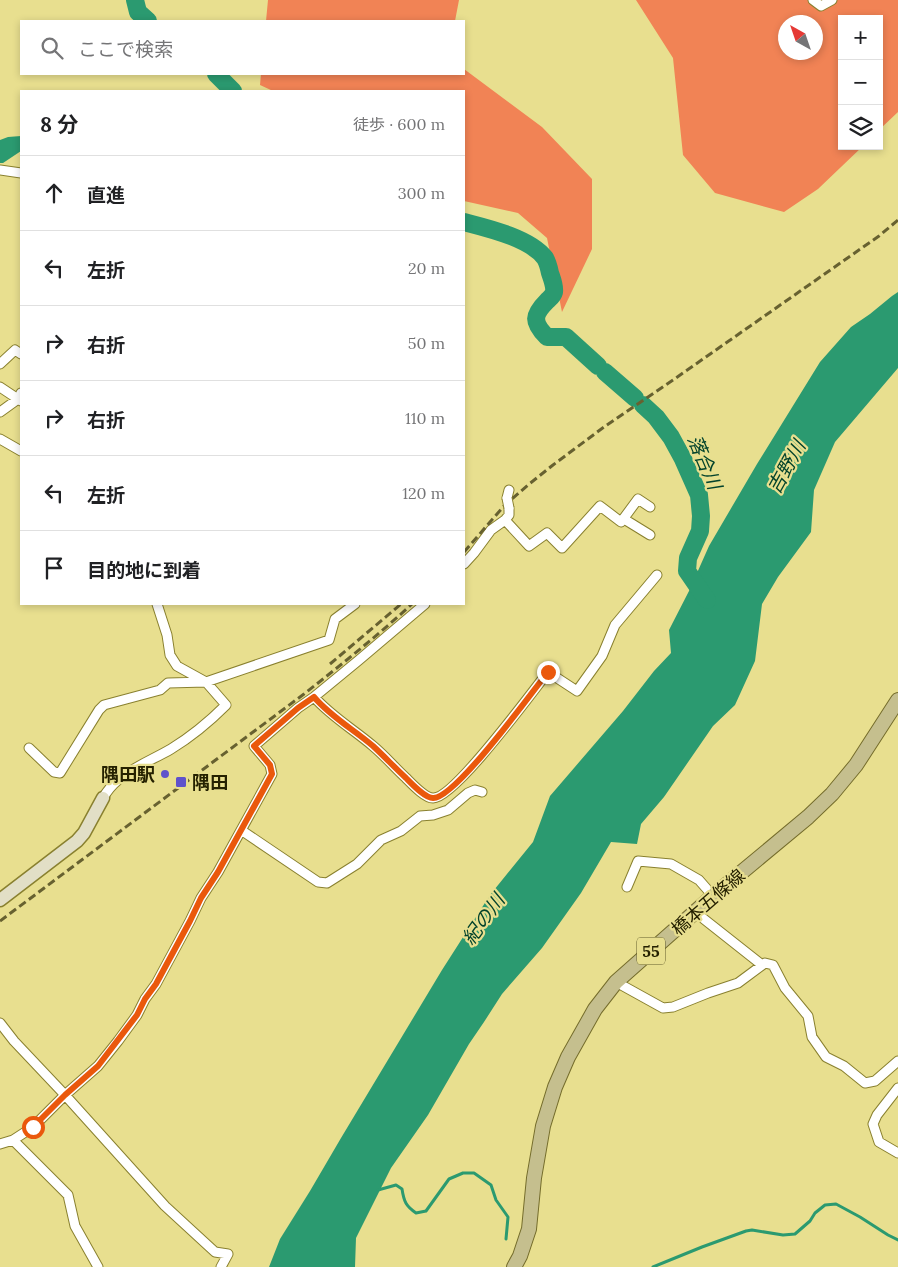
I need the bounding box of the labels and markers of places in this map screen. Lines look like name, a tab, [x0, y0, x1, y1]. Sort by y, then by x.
place label: 隅田駅	[101, 763, 155, 786]
marker: 隅田駅	[159, 768, 171, 780]
place label: 隅田	[192, 771, 228, 794]
marker: 隅田	[174, 775, 188, 789]

